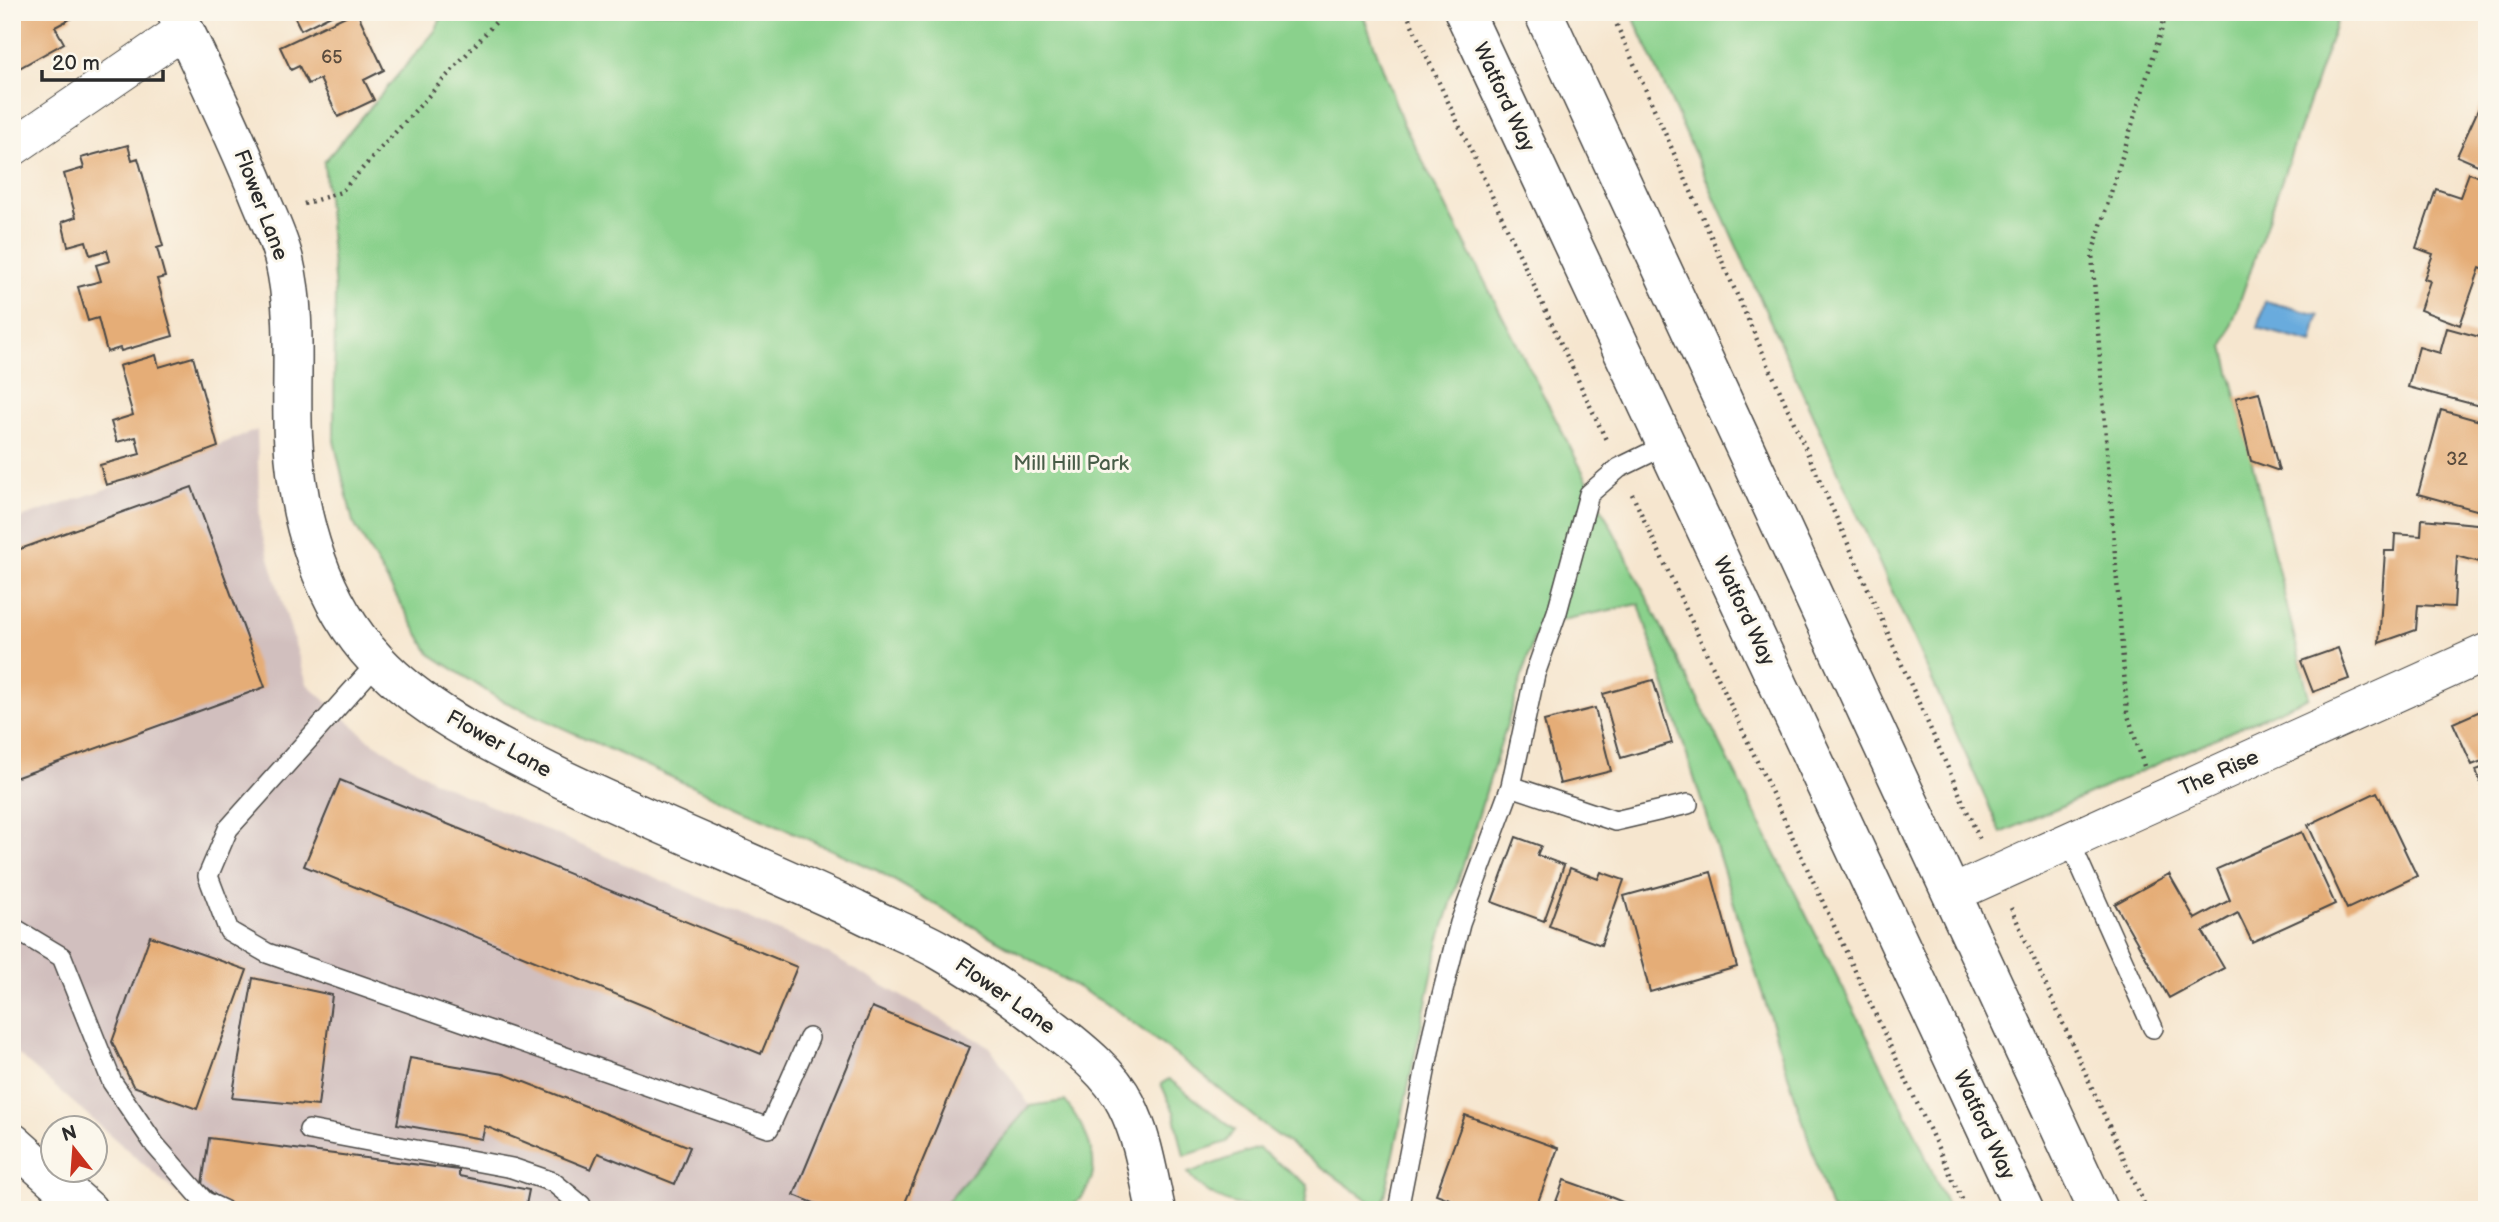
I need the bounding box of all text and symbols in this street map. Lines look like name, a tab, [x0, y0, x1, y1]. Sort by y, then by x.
scale bar	[42, 38, 163, 82]
street label: Watford Way	[1468, 39, 1540, 156]
house number: 65	[321, 47, 343, 68]
text: 20 m	[52, 51, 100, 76]
street label: Flower Lane	[229, 146, 293, 264]
house number: 32	[2446, 449, 2468, 470]
park label: Mill Hill Park	[1013, 451, 1129, 476]
street label: Watford Way	[1708, 553, 1780, 670]
street label: Flower Lane	[442, 705, 556, 783]
street label: The Rise	[2175, 744, 2263, 802]
street label: Flower Lane	[950, 952, 1060, 1040]
street label: Watford Way	[1948, 1067, 2020, 1184]
north arrow	[38, 1114, 108, 1184]
text: N	[59, 1121, 80, 1147]

